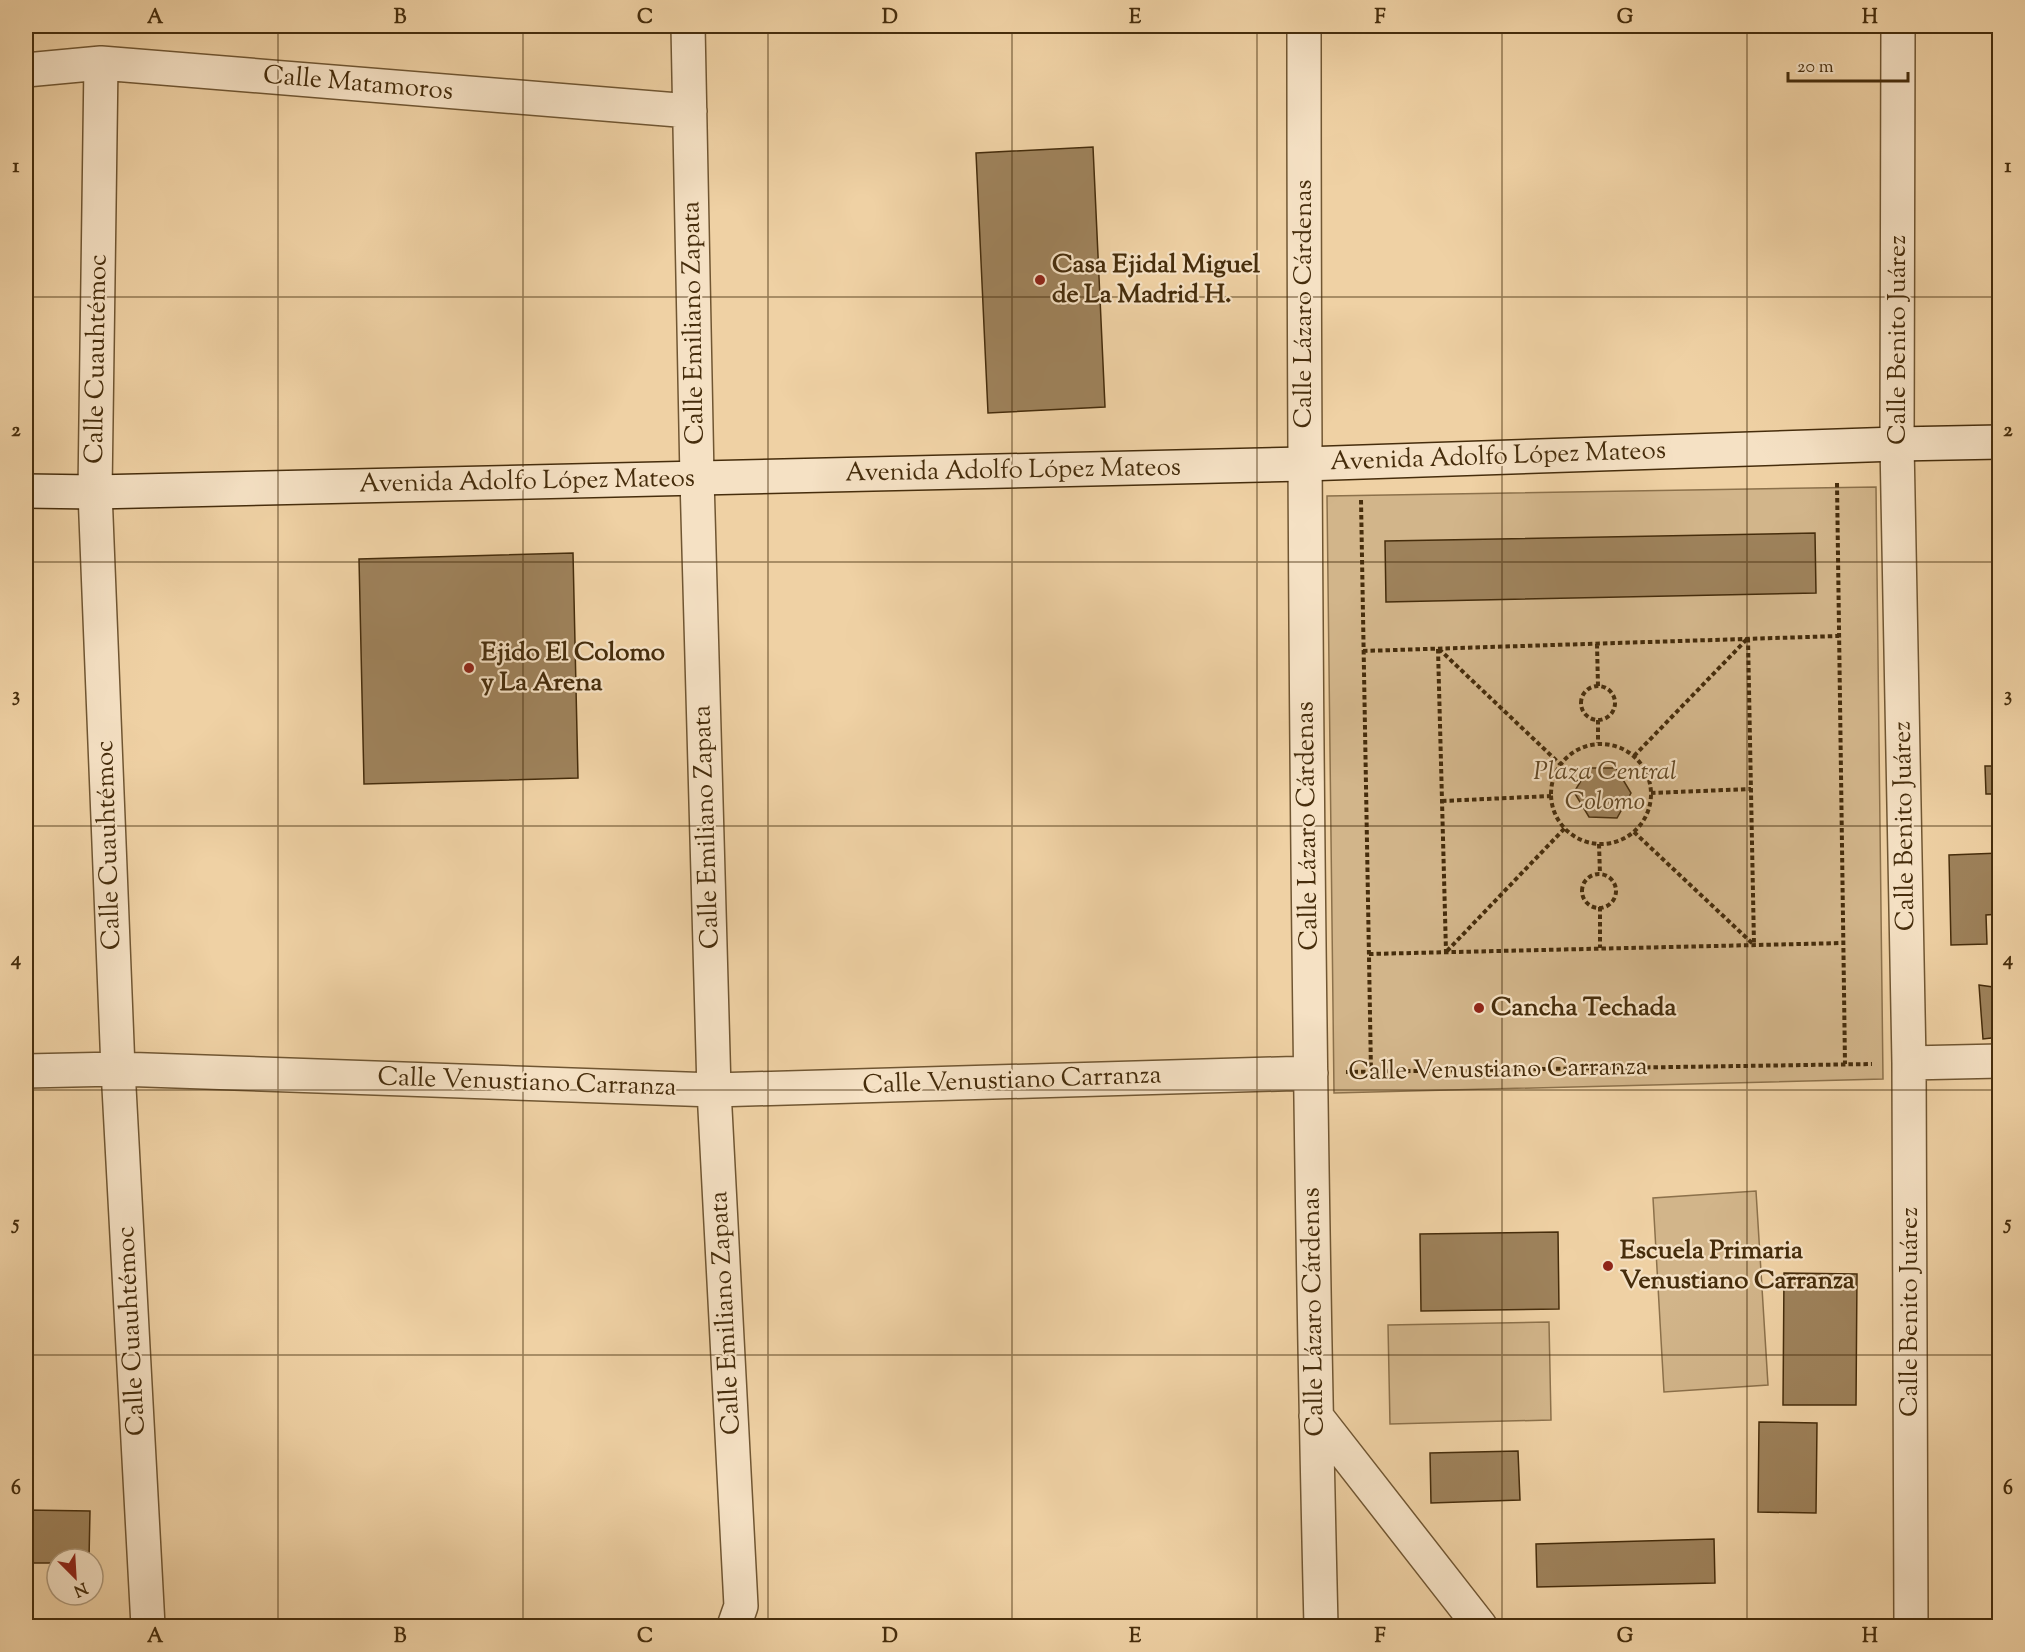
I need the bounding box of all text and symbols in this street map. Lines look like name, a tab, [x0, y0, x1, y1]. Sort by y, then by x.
text: A	[147, 4, 164, 33]
text: B	[394, 4, 407, 33]
text: C	[637, 4, 653, 33]
text: D	[882, 4, 898, 33]
text: E	[1129, 4, 1142, 33]
text: F	[1374, 4, 1386, 33]
text: G	[1617, 4, 1634, 33]
text: H	[1862, 4, 1878, 33]
scale bar	[1788, 45, 1908, 83]
text: 20 m	[1797, 55, 1834, 81]
street label: Calle Matamoros	[261, 57, 455, 111]
text: 1	[13, 153, 20, 182]
text: 1	[2005, 153, 2012, 182]
street label: Calle Lázaro Cárdenas	[1286, 179, 1323, 429]
street label: Calle Emiliano Zapata	[673, 201, 715, 445]
street label: Calle Benito Juárez	[1880, 235, 1917, 445]
place label: Casa Ejidal Miguel de La Madrid H.	[1052, 247, 1261, 314]
street label: Calle Cuauhtémoc	[77, 254, 117, 464]
marker: Casa Ejidal Miguel de La Madrid H.	[1033, 273, 1047, 287]
text: 2	[11, 417, 21, 446]
text: 2	[2003, 417, 2013, 446]
street label: Avenida Adolfo López Mateos	[1329, 433, 1667, 481]
street label: Avenida Adolfo López Mateos	[845, 450, 1181, 492]
street label: Avenida Adolfo López Mateos	[359, 461, 695, 503]
place label: Ejido El Colomo y La Arena	[481, 635, 665, 702]
marker: Ejido El Colomo y La Arena	[462, 661, 476, 675]
text: 3	[12, 682, 20, 711]
text: 3	[2004, 682, 2012, 711]
street label: Calle Lázaro Cárdenas	[1287, 701, 1329, 951]
street label: Calle Emiliano Zapata	[684, 704, 730, 950]
street label: Calle Benito Juárez	[1885, 720, 1925, 931]
street label: Calle Cuauhtémoc	[87, 739, 131, 951]
park label: Plaza Central Colomo	[1533, 754, 1677, 821]
text: 4	[10, 946, 21, 975]
text: 4	[2002, 946, 2013, 975]
place label: Cancha Techada	[1491, 990, 1676, 1027]
marker: Cancha Techada	[1472, 1001, 1486, 1015]
street label: Calle Venustiano Carranza	[1348, 1049, 1648, 1091]
street label: Calle Venustiano Carranza	[862, 1057, 1162, 1105]
street label: Calle Venustiano Carranza	[377, 1059, 677, 1107]
street label: Calle Lázaro Cárdenas	[1293, 1187, 1335, 1437]
street label: Calle Emiliano Zapata	[701, 1190, 751, 1436]
street label: Calle Benito Juárez	[1892, 1207, 1929, 1417]
text: 5	[11, 1210, 20, 1239]
text: 5	[2003, 1210, 2012, 1239]
street label: Calle Cuauhtémoc	[108, 1225, 156, 1437]
place label: Escuela Primaria Venustiano Carranza	[1620, 1233, 1855, 1300]
marker: Escuela Primaria Venustiano Carranza	[1601, 1259, 1615, 1273]
text: 6	[11, 1475, 21, 1504]
text: 6	[2003, 1475, 2013, 1504]
north arrow	[45, 1547, 105, 1607]
text: N	[69, 1575, 91, 1602]
text: A	[147, 1623, 164, 1652]
text: B	[394, 1623, 407, 1652]
text: C	[637, 1623, 653, 1652]
text: D	[882, 1623, 898, 1652]
text: E	[1129, 1623, 1142, 1652]
text: F	[1374, 1623, 1386, 1652]
text: G	[1617, 1623, 1634, 1652]
text: H	[1862, 1623, 1878, 1652]

